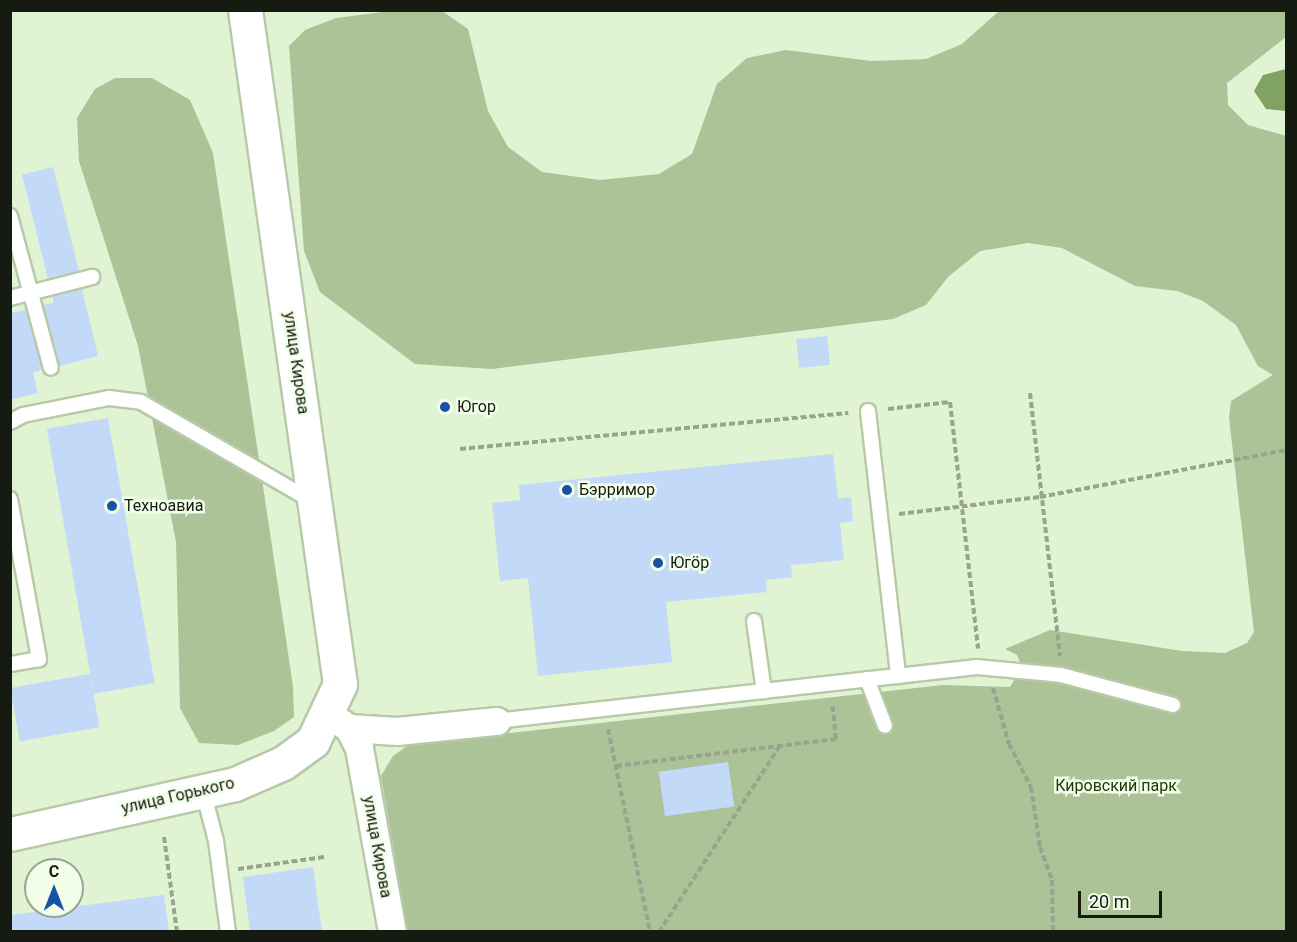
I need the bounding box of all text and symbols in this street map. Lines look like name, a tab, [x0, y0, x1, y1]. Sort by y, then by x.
street label: улица Кирова	[279, 311, 313, 415]
place label: Югор	[457, 397, 496, 417]
marker: Югор	[438, 400, 452, 414]
place label: Бэрримор	[579, 480, 655, 500]
marker: Бэрримор	[560, 483, 574, 497]
place label: Техноавиа	[124, 496, 203, 516]
marker: Техноавиа	[105, 499, 119, 513]
place label: Югöр	[670, 553, 709, 573]
marker: Югöр	[651, 556, 665, 570]
street label: улица Горького	[120, 774, 236, 818]
park label: Кировский парк	[1055, 776, 1177, 796]
street label: улица Кирова	[359, 795, 395, 899]
north arrow	[24, 858, 84, 918]
text: С	[49, 862, 59, 881]
scale bar	[1081, 879, 1165, 917]
text: 20 m	[1089, 891, 1129, 912]

